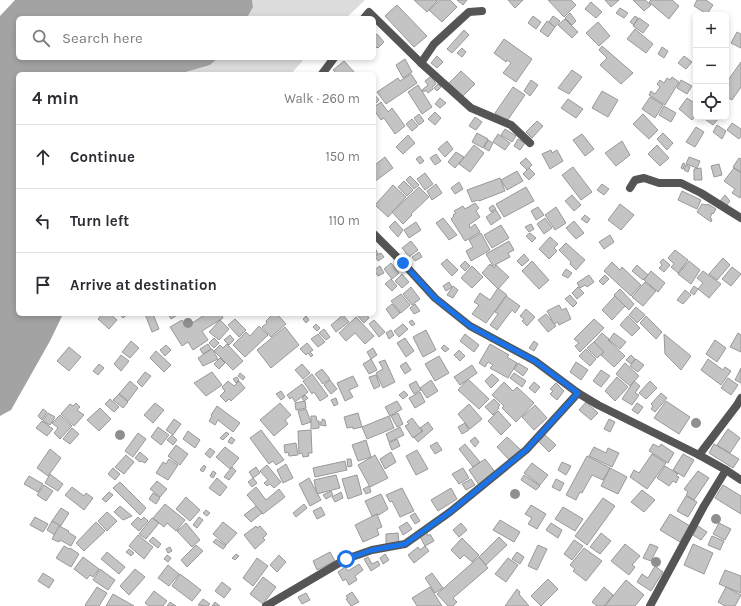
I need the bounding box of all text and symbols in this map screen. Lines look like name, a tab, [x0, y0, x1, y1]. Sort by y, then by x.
map controls	[693, 12, 729, 120]
button: +	[693, 12, 729, 48]
search box	[16, 16, 376, 60]
icon: search	[30, 27, 52, 49]
text: Search here	[62, 29, 143, 47]
button: −	[693, 48, 729, 84]
button: locate	[693, 84, 729, 120]
text: 4 min	[32, 88, 79, 108]
text: Walk · 260 m	[284, 91, 360, 106]
icon: ahead	[32, 146, 54, 168]
text: Continue	[70, 148, 135, 166]
text: 150 m	[325, 149, 360, 164]
icon: left	[32, 210, 54, 232]
text: Turn left	[70, 212, 129, 230]
text: 110 m	[328, 213, 360, 228]
route end	[394, 254, 412, 272]
icon: arrive	[32, 274, 54, 296]
text: Arrive at destination	[70, 276, 217, 294]
route start	[337, 550, 355, 568]

